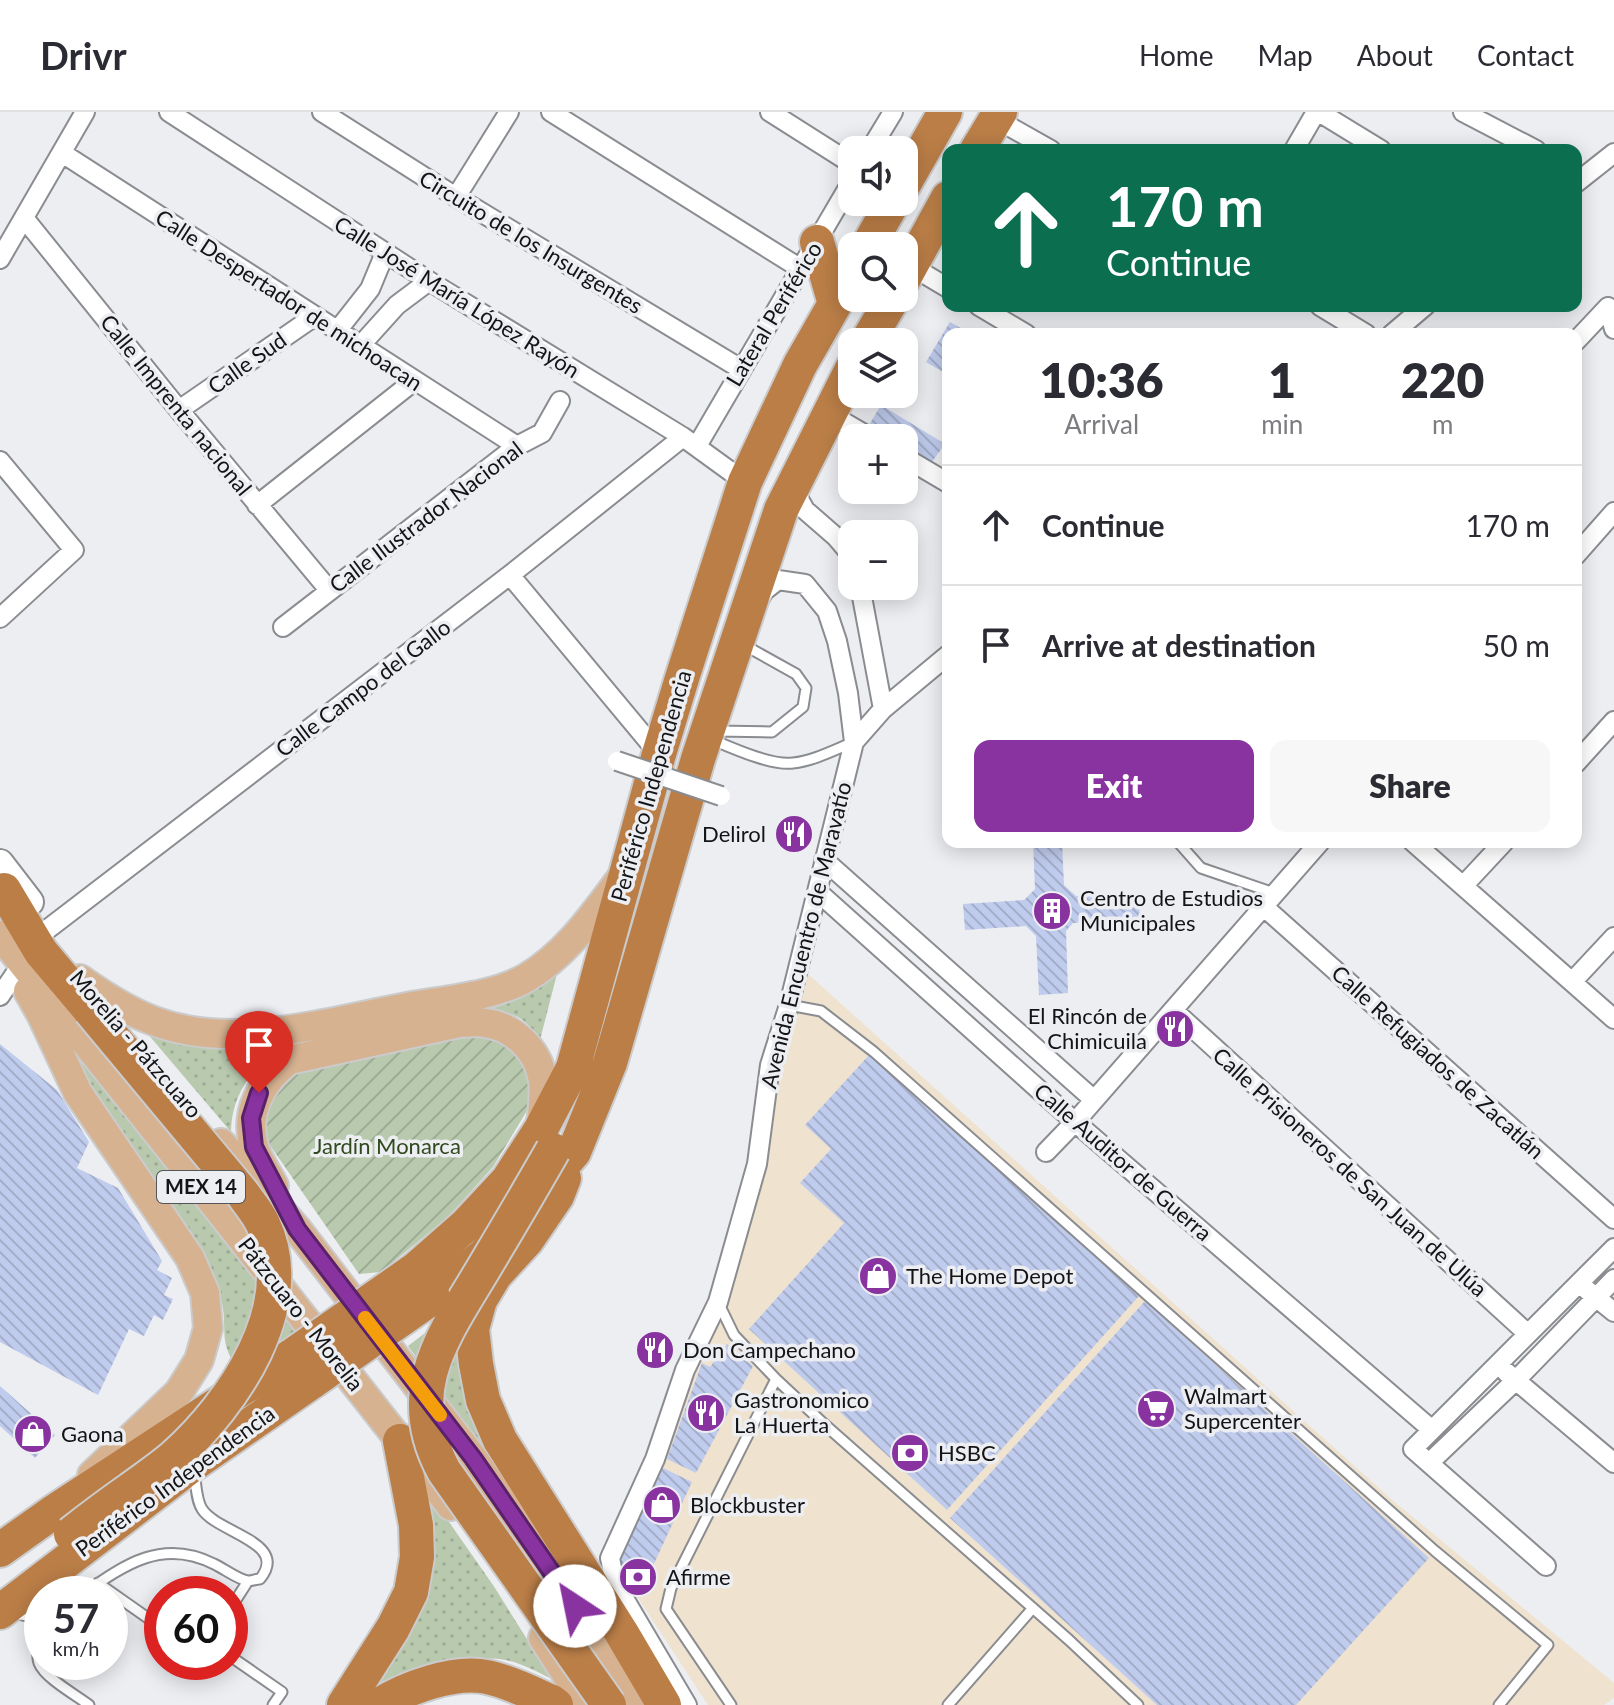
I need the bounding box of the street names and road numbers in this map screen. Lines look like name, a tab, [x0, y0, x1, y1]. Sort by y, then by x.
street label: Circuito de los Insurgentes	[415, 164, 648, 319]
street label: Calle Despertador de michoacan	[151, 203, 428, 396]
street label: Calle José María López Rayón	[330, 210, 585, 383]
street label: Lateral Periférico	[720, 237, 827, 391]
street label: Calle Imprenta nacional	[95, 309, 258, 501]
street label: Calle Sud	[202, 326, 291, 399]
street label: Calle Ilustrador Nacional	[324, 435, 528, 598]
street label: Calle Campo del Gallo	[270, 613, 455, 762]
street label: Periférico Independencia	[605, 667, 697, 905]
street label: Avenida Encuentro de Maravatío	[754, 779, 857, 1091]
street label: Calle Refugiados de Zacatlán	[1326, 959, 1550, 1164]
street label: Morelia - Pátzcuaro	[65, 964, 208, 1123]
street label: Calle Prisioneros de San Juan de Ulúa	[1208, 1041, 1493, 1302]
street label: Calle Auditor de Guerra	[1029, 1077, 1218, 1246]
road number: MEX 14	[157, 1171, 245, 1203]
street label: Pátzcuaro - Morelia	[233, 1231, 370, 1396]
street label: Periférico Independencia	[70, 1399, 280, 1562]

